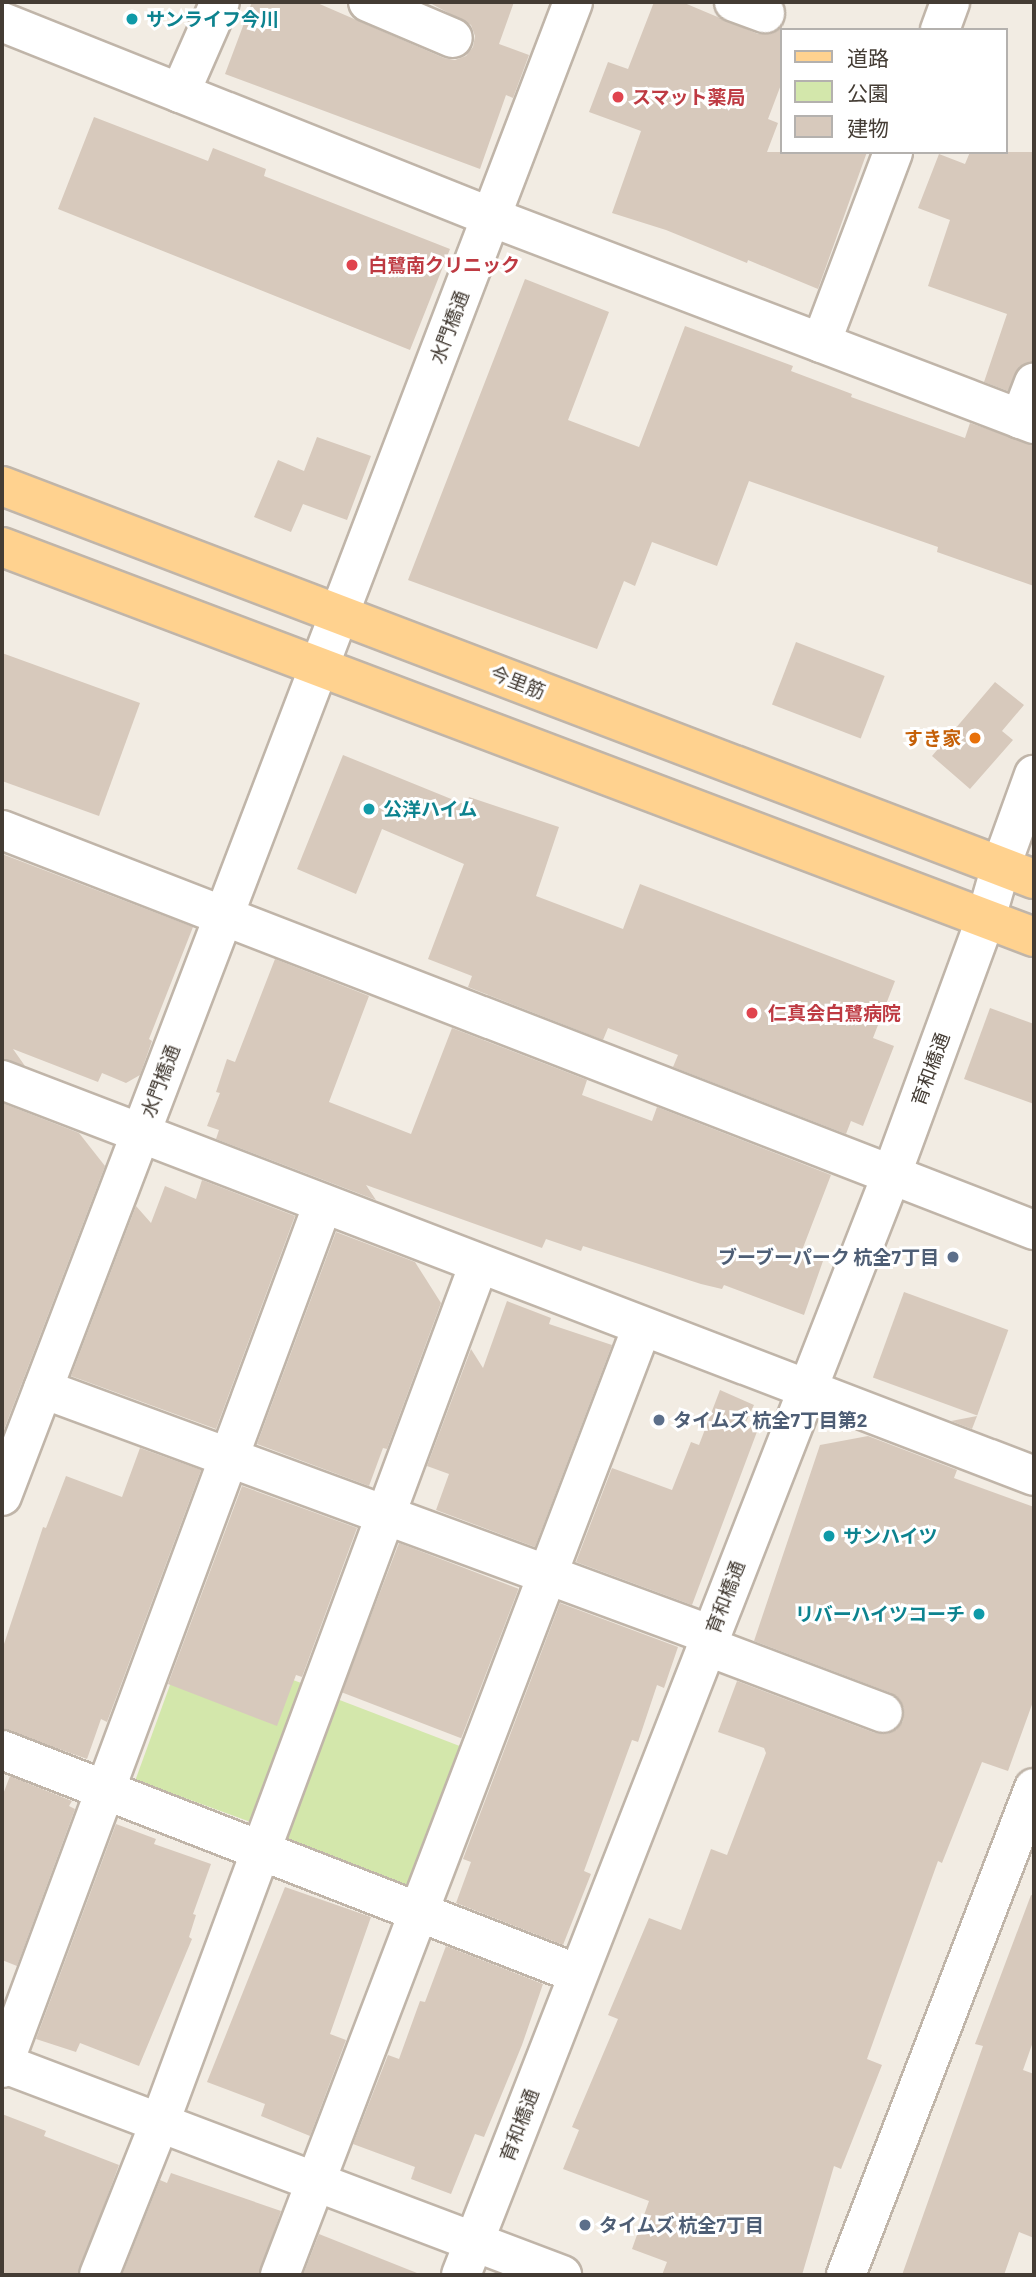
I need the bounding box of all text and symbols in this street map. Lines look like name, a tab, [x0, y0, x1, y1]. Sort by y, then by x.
place label: サンライフ今川	[146, 8, 279, 30]
marker: サンライフ今川	[124, 11, 140, 27]
legend	[780, 28, 1008, 154]
text: 道路	[847, 45, 889, 70]
text: 公園	[847, 80, 889, 105]
place label: スマット薬局	[632, 86, 746, 108]
marker: スマット薬局	[610, 89, 626, 105]
text: 建物	[847, 115, 889, 140]
place label: 白鷺南クリニック	[368, 254, 520, 276]
marker: 白鷺南クリニック	[342, 255, 362, 275]
street label: 水門橋通	[425, 287, 473, 367]
street label: 今里筋	[487, 661, 549, 703]
place label: すき家	[904, 727, 961, 749]
marker: すき家	[967, 730, 983, 746]
place label: 公洋ハイム	[383, 798, 478, 820]
marker: 公洋ハイム	[361, 801, 377, 817]
place label: 仁真会白鷺病院	[768, 1002, 901, 1024]
marker: 仁真会白鷺病院	[742, 1003, 762, 1023]
street label: 育和橋通	[906, 1029, 954, 1109]
street label: 水門橋通	[136, 1041, 184, 1121]
place label: ブーブーパーク 杭全7丁目	[717, 1246, 939, 1268]
marker: ブーブーパーク 杭全7丁目	[945, 1249, 961, 1265]
place label: タイムズ 杭全7丁目第2	[673, 1409, 868, 1431]
marker: タイムズ 杭全7丁目第2	[651, 1412, 667, 1428]
place label: サンハイツ	[843, 1525, 938, 1547]
marker: サンハイツ	[821, 1528, 837, 1544]
street label: 育和橋通	[701, 1557, 749, 1637]
place label: リバーハイツコーチ	[794, 1603, 965, 1625]
marker: リバーハイツコーチ	[971, 1606, 987, 1622]
street label: 育和橋通	[495, 2085, 543, 2165]
place label: タイムズ 杭全7丁目	[599, 2214, 764, 2236]
marker: タイムズ 杭全7丁目	[577, 2217, 593, 2233]

